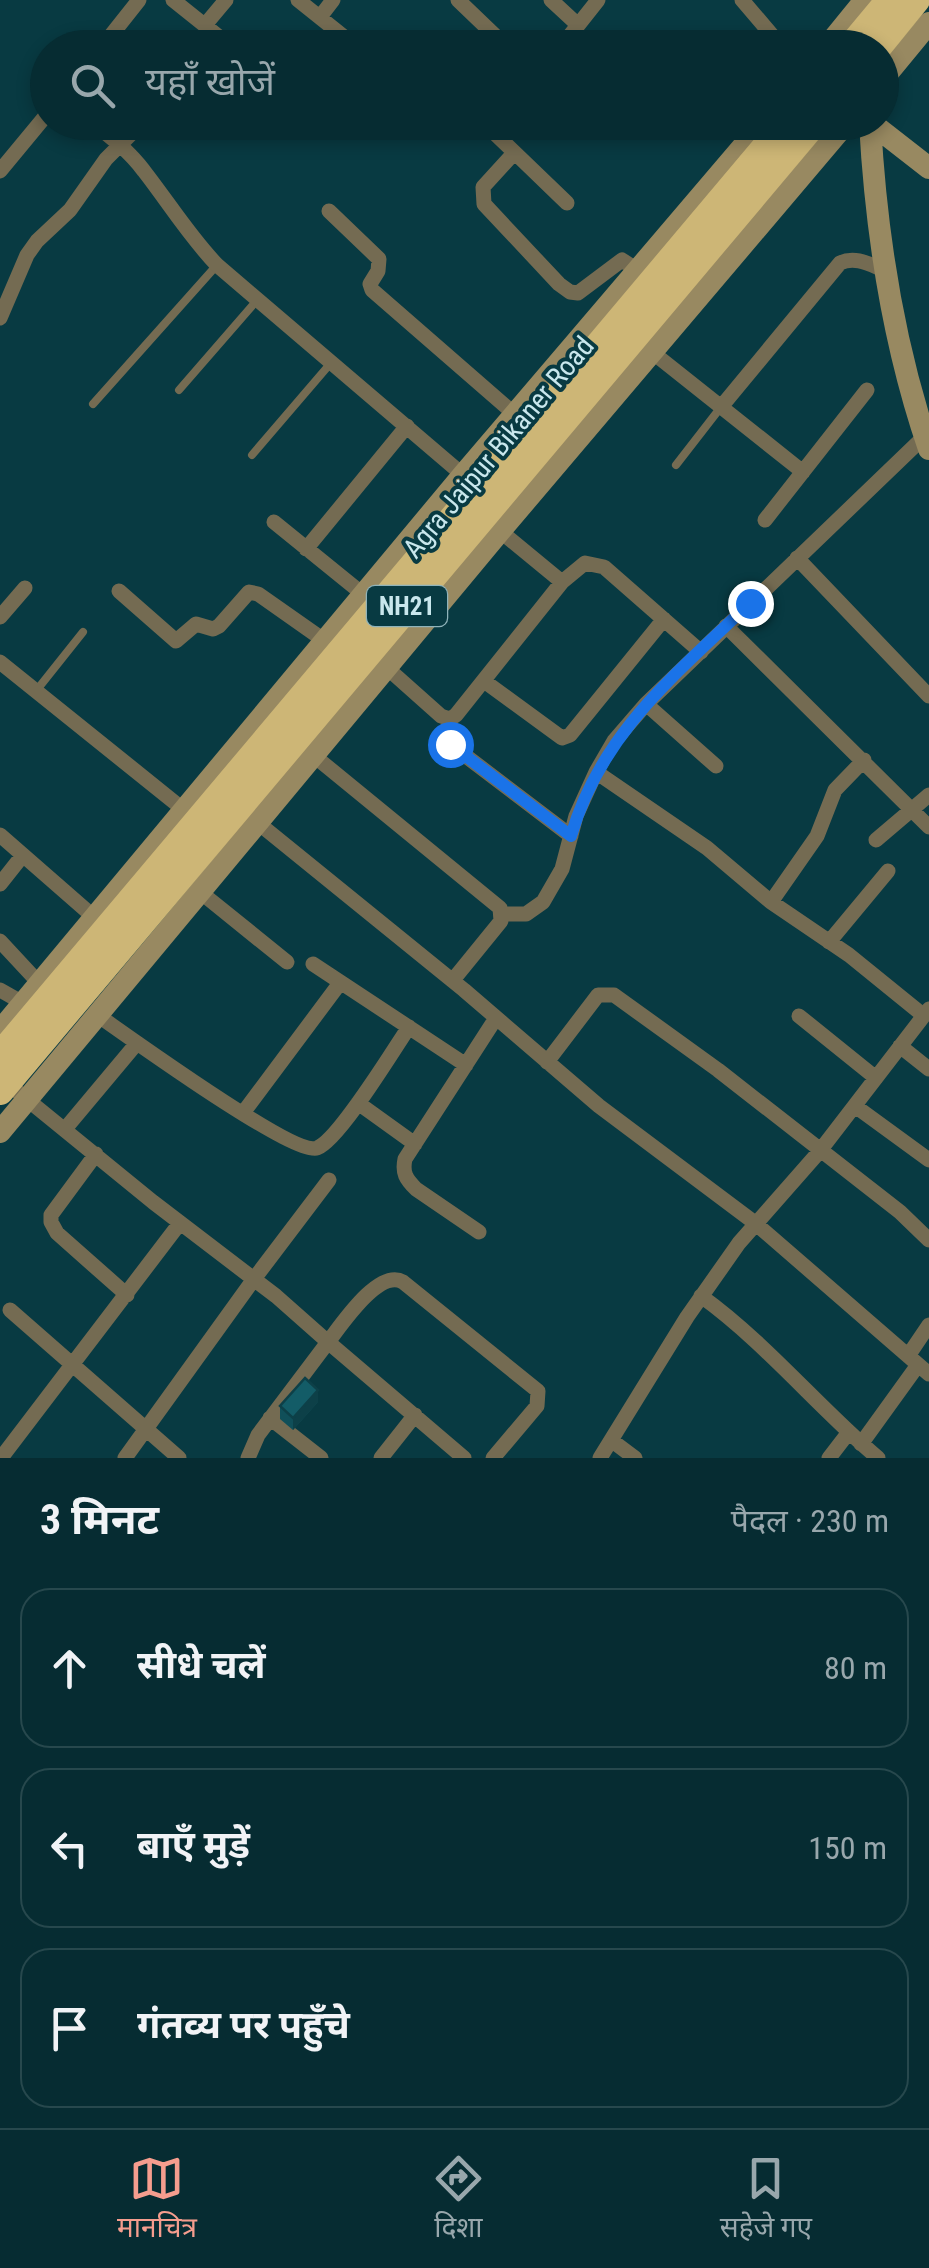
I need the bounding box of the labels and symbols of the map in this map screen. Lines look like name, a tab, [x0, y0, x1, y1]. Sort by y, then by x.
street label: Agra Jaipur Bikaner Road	[396, 330, 601, 565]
route end	[728, 581, 774, 627]
road number: NH21	[367, 586, 447, 626]
route start	[428, 722, 474, 768]

